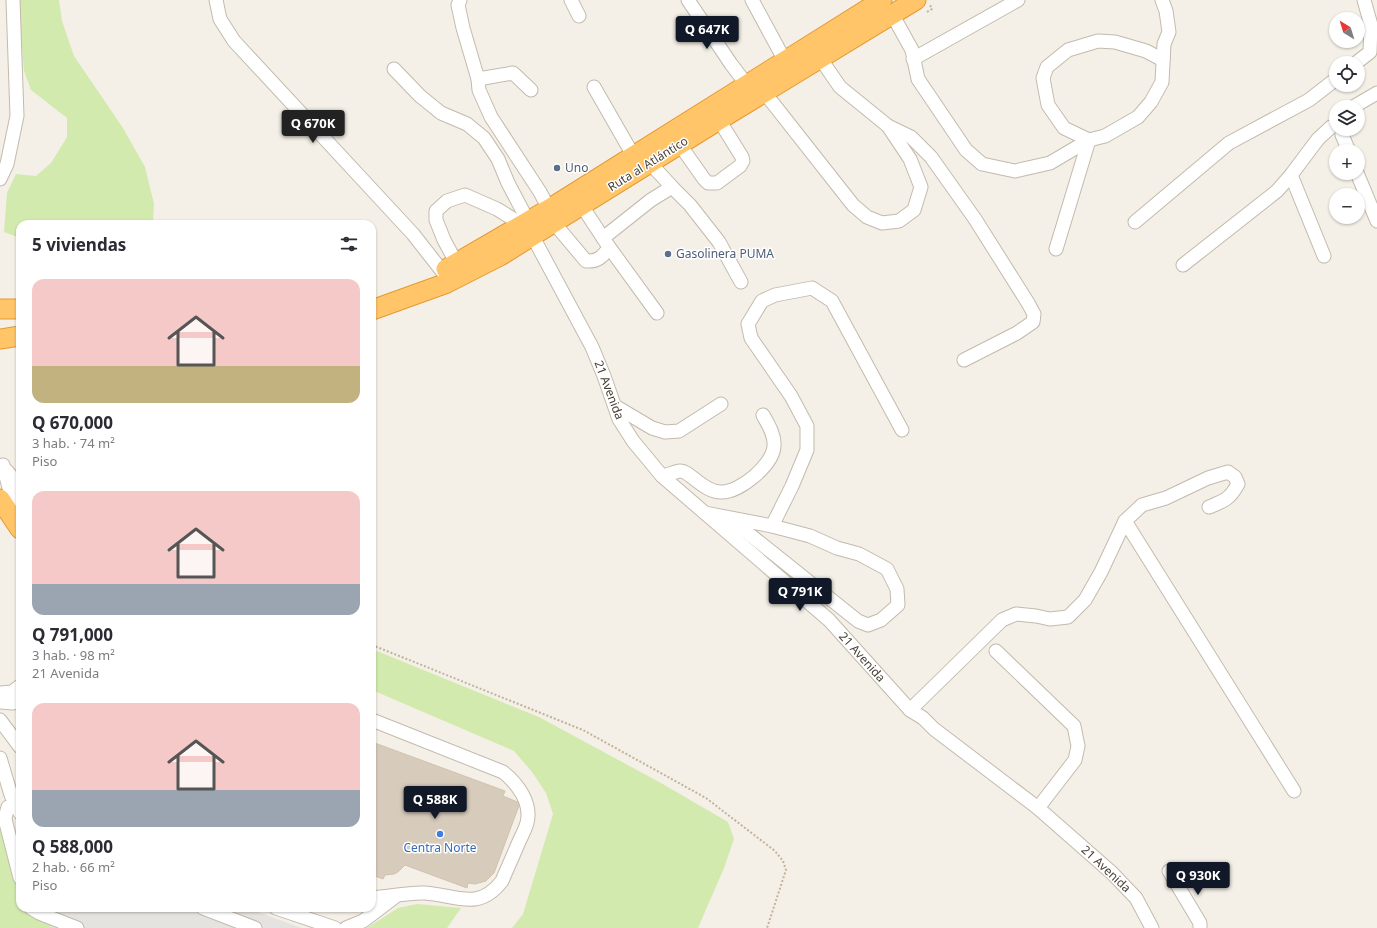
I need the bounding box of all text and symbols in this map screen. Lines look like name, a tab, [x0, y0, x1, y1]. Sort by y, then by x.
north arrow	[1329, 12, 1365, 48]
map controls	[1329, 12, 1365, 224]
pin: Q 647K	[674, 16, 740, 50]
text: Q 647K	[685, 20, 729, 38]
button: locate	[1329, 56, 1365, 92]
button: layers	[1329, 100, 1365, 136]
pin: Q 670K	[280, 110, 346, 144]
text: Q 670K	[291, 114, 335, 132]
street label: Ruta al Atlántico	[604, 132, 691, 195]
button: +	[1329, 144, 1365, 180]
place label: Uno	[565, 159, 588, 176]
marker: Uno	[552, 163, 562, 173]
button: −	[1329, 188, 1365, 224]
text: 5 viviendas	[32, 233, 126, 256]
icon: filters	[338, 233, 360, 255]
place label: Gasolinera PUMA	[676, 245, 774, 262]
marker: Gasolinera PUMA	[663, 249, 673, 259]
icon: home	[160, 305, 232, 377]
street label: 21 Avenida	[590, 358, 629, 422]
text: Q 670,000	[32, 411, 113, 434]
text: 3 hab. · 74 m²	[32, 434, 115, 452]
text: Piso	[32, 452, 57, 470]
icon: home	[160, 517, 232, 589]
pin: Q 791K	[767, 578, 833, 612]
text: Q 791K	[778, 582, 822, 600]
text: Q 791,000	[32, 623, 113, 646]
street label: 21 Avenida	[835, 628, 889, 685]
text: 3 hab. · 98 m²	[32, 646, 115, 664]
text: 21 Avenida	[32, 664, 99, 682]
icon: home	[160, 729, 232, 801]
pin: Q 588K	[402, 786, 468, 820]
text: Q 588K	[413, 790, 457, 808]
marker: Centra Norte	[435, 829, 445, 839]
text: Q 588,000	[32, 835, 113, 858]
place label: Centra Norte	[403, 839, 477, 856]
street label: 21 Avenida	[1078, 841, 1135, 896]
text: 2 hab. · 66 m²	[32, 858, 115, 876]
pin: Q 930K	[1165, 862, 1231, 896]
text: Q 930K	[1176, 866, 1220, 884]
text: Piso	[32, 876, 57, 894]

